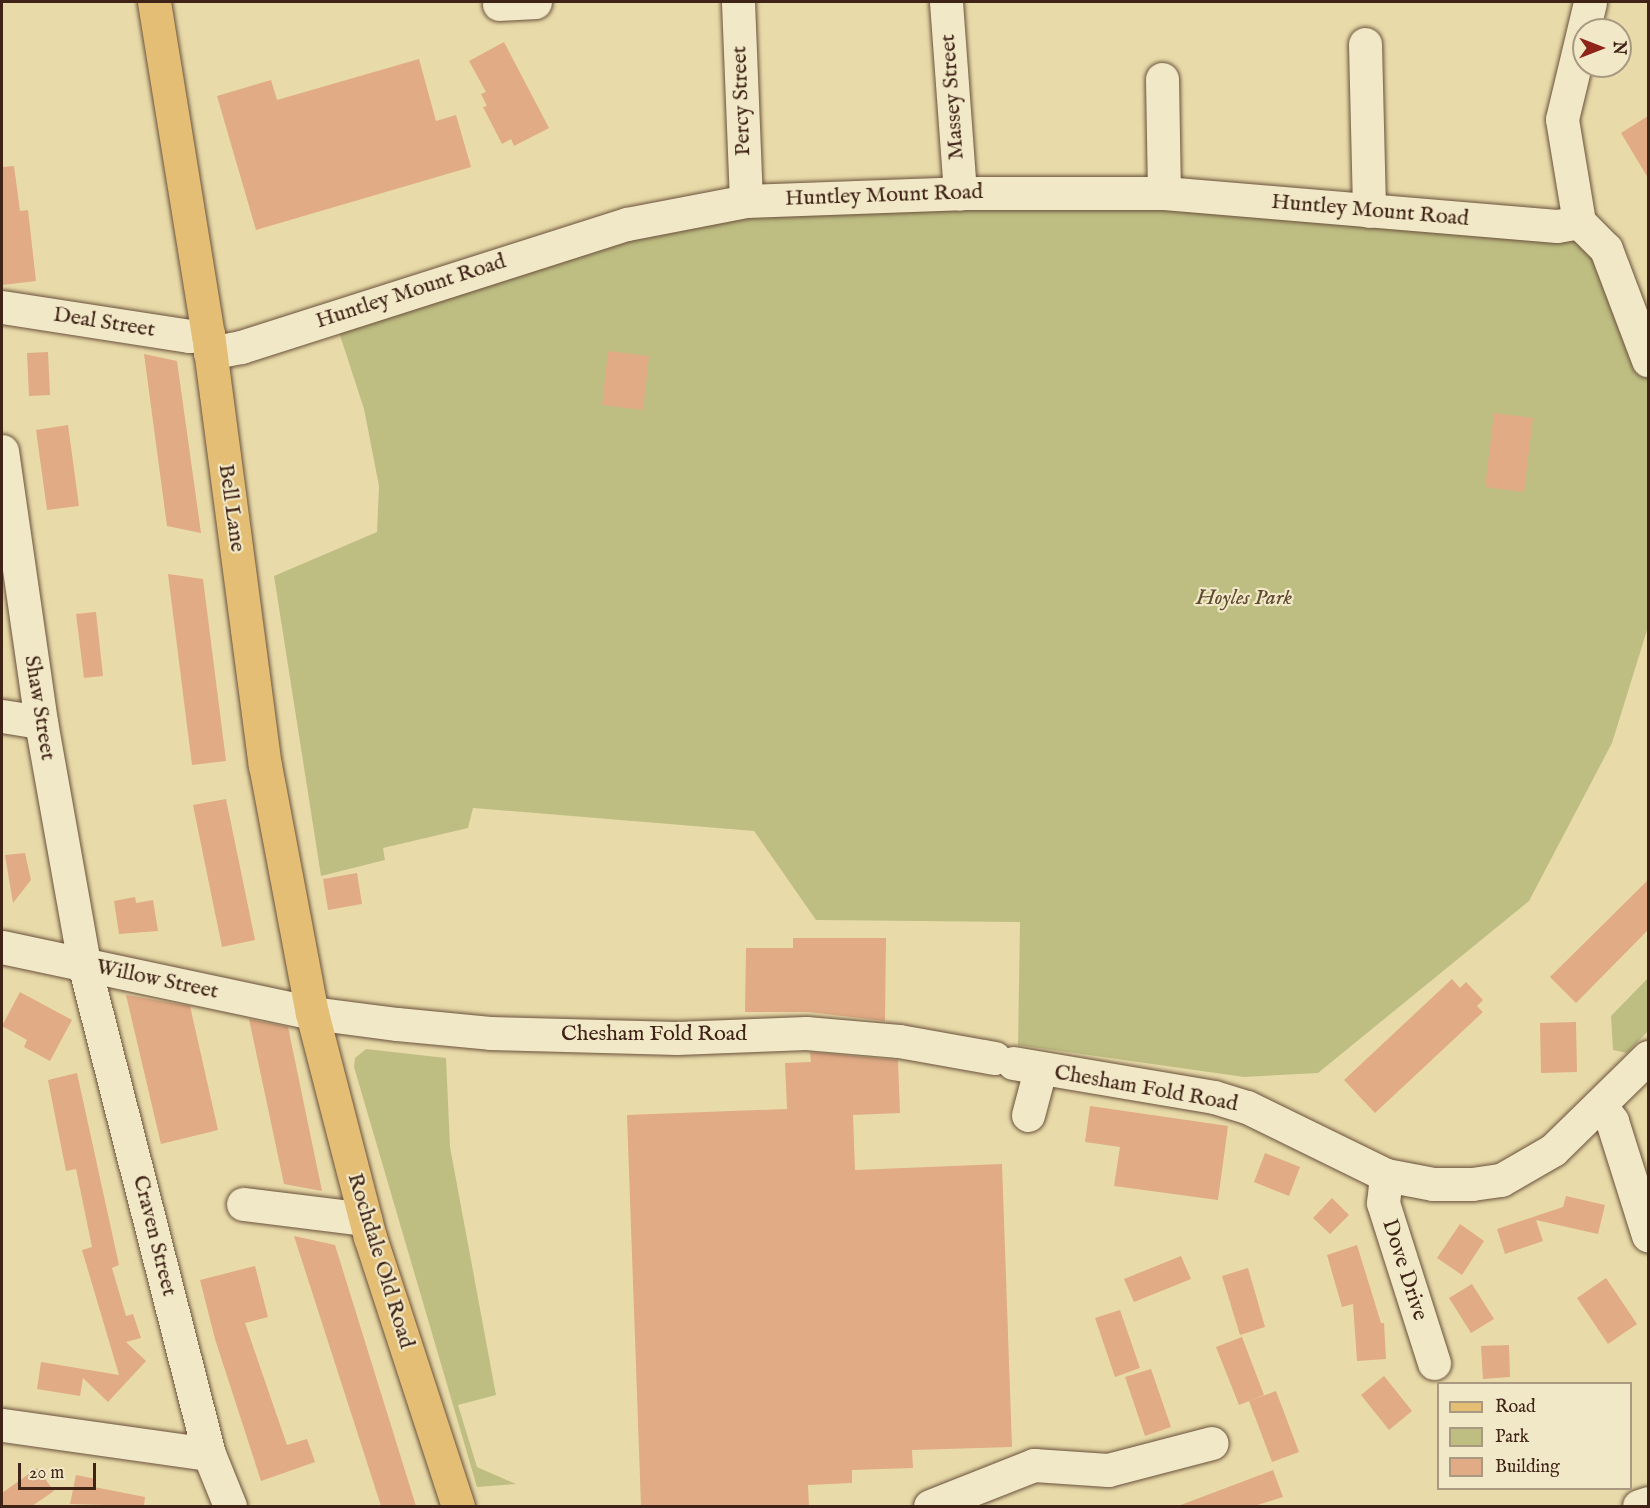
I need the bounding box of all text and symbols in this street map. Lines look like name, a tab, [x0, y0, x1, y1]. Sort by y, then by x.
north arrow	[1572, 18, 1632, 78]
street label: Massey Street	[935, 33, 971, 161]
text: N	[1608, 41, 1628, 55]
street label: Percy Street	[727, 45, 757, 157]
street label: Huntley Mount Road	[784, 179, 984, 213]
street label: Huntley Mount Road	[1270, 189, 1470, 233]
street label: Huntley Mount Road	[313, 249, 509, 335]
street label: Deal Street	[51, 302, 157, 344]
street label: Bell Lane	[212, 462, 250, 554]
park label: Hoyles Park	[1196, 586, 1292, 612]
street label: Shaw Street	[18, 654, 60, 762]
street label: Willow Street	[93, 954, 221, 1006]
street label: Chesham Fold Road	[561, 1022, 747, 1048]
street label: Chesham Fold Road	[1052, 1060, 1240, 1118]
street label: Rochdale Old Road	[341, 1170, 419, 1352]
street label: Craven Street	[126, 1173, 182, 1299]
street label: Dove Drive	[1375, 1216, 1433, 1324]
legend	[1437, 1382, 1632, 1490]
text: Road	[1495, 1396, 1536, 1419]
text: Park	[1495, 1426, 1529, 1449]
scale bar	[21, 1451, 99, 1489]
text: Building	[1495, 1456, 1560, 1479]
text: 20 m	[29, 1462, 64, 1485]

